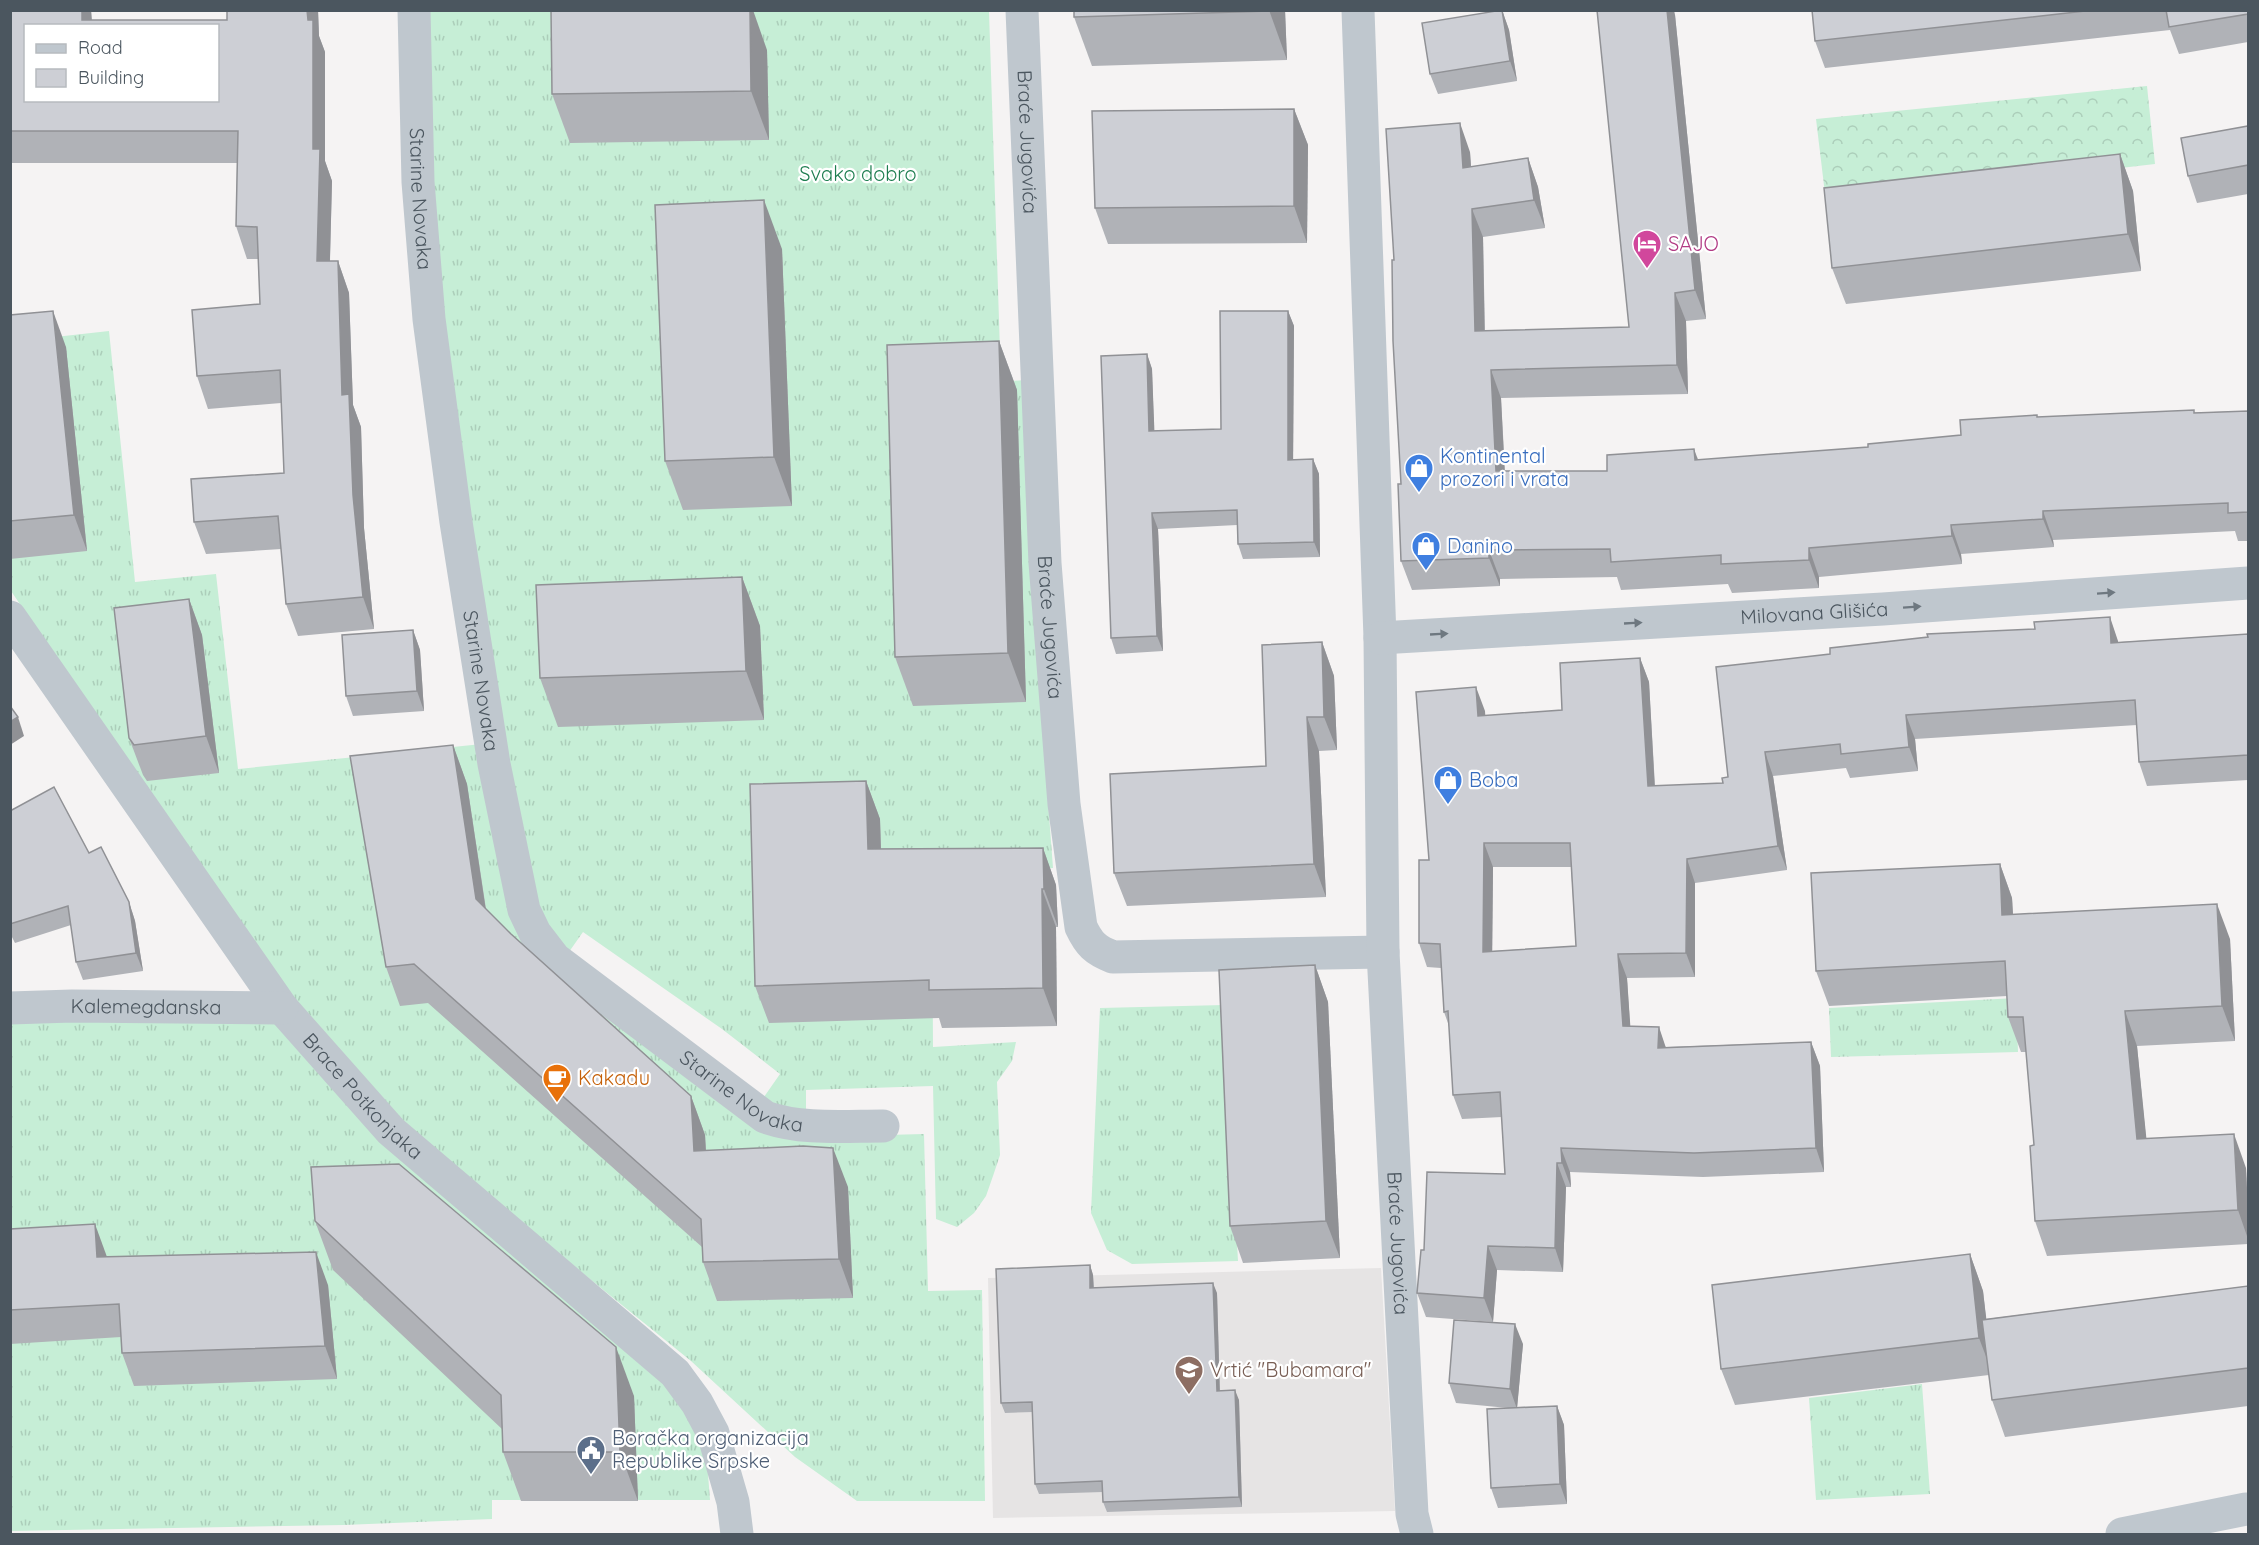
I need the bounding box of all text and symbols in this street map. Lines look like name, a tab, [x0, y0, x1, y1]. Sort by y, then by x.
legend	[24, 24, 219, 102]
text: Road	[78, 36, 123, 59]
text: Building	[78, 66, 144, 89]
street label: Braće Jugovića	[1013, 69, 1043, 214]
street label: Starine Novaka	[405, 127, 438, 271]
park label: Svako dobro	[799, 161, 917, 186]
hotel icon: SAJO	[1631, 228, 1663, 270]
place label: SAJO	[1668, 231, 1719, 256]
place label: Kontinental prozori i vrata	[1440, 443, 1569, 491]
shop icon: Kontinental prozori i vrata	[1403, 452, 1435, 494]
shop icon: Danino	[1410, 530, 1442, 572]
place label: Danino	[1447, 533, 1513, 558]
street label: Braće Jugovića	[1033, 555, 1069, 700]
one-way arrow	[2097, 589, 2116, 598]
street label: Milovana Glišića	[1740, 596, 1889, 629]
one-way arrow	[1902, 602, 1921, 612]
street label: Starine Novaka	[458, 608, 505, 753]
one-way arrow	[1624, 618, 1643, 628]
one-way arrow	[1429, 630, 1448, 639]
shop icon: Boba	[1432, 764, 1464, 806]
place label: Boba	[1469, 767, 1518, 792]
street label: Kalemegdanska	[70, 993, 222, 1019]
street label: Brace Potkonjaka	[298, 1027, 428, 1165]
street label: Starine Novaka	[675, 1044, 805, 1137]
cafe icon: Kakadu	[541, 1062, 573, 1104]
place label: Kakadu	[578, 1065, 650, 1090]
street label: Braće Jugovića	[1382, 1171, 1415, 1316]
school or university icon: Vrtić "Bubamara"	[1173, 1354, 1205, 1396]
place label: Vrtić "Bubamara"	[1210, 1357, 1372, 1382]
place label: Boračka organizacija Republike Srpske	[612, 1425, 809, 1473]
public building icon: Boračka organizacija Republike Srpske	[575, 1434, 607, 1476]

